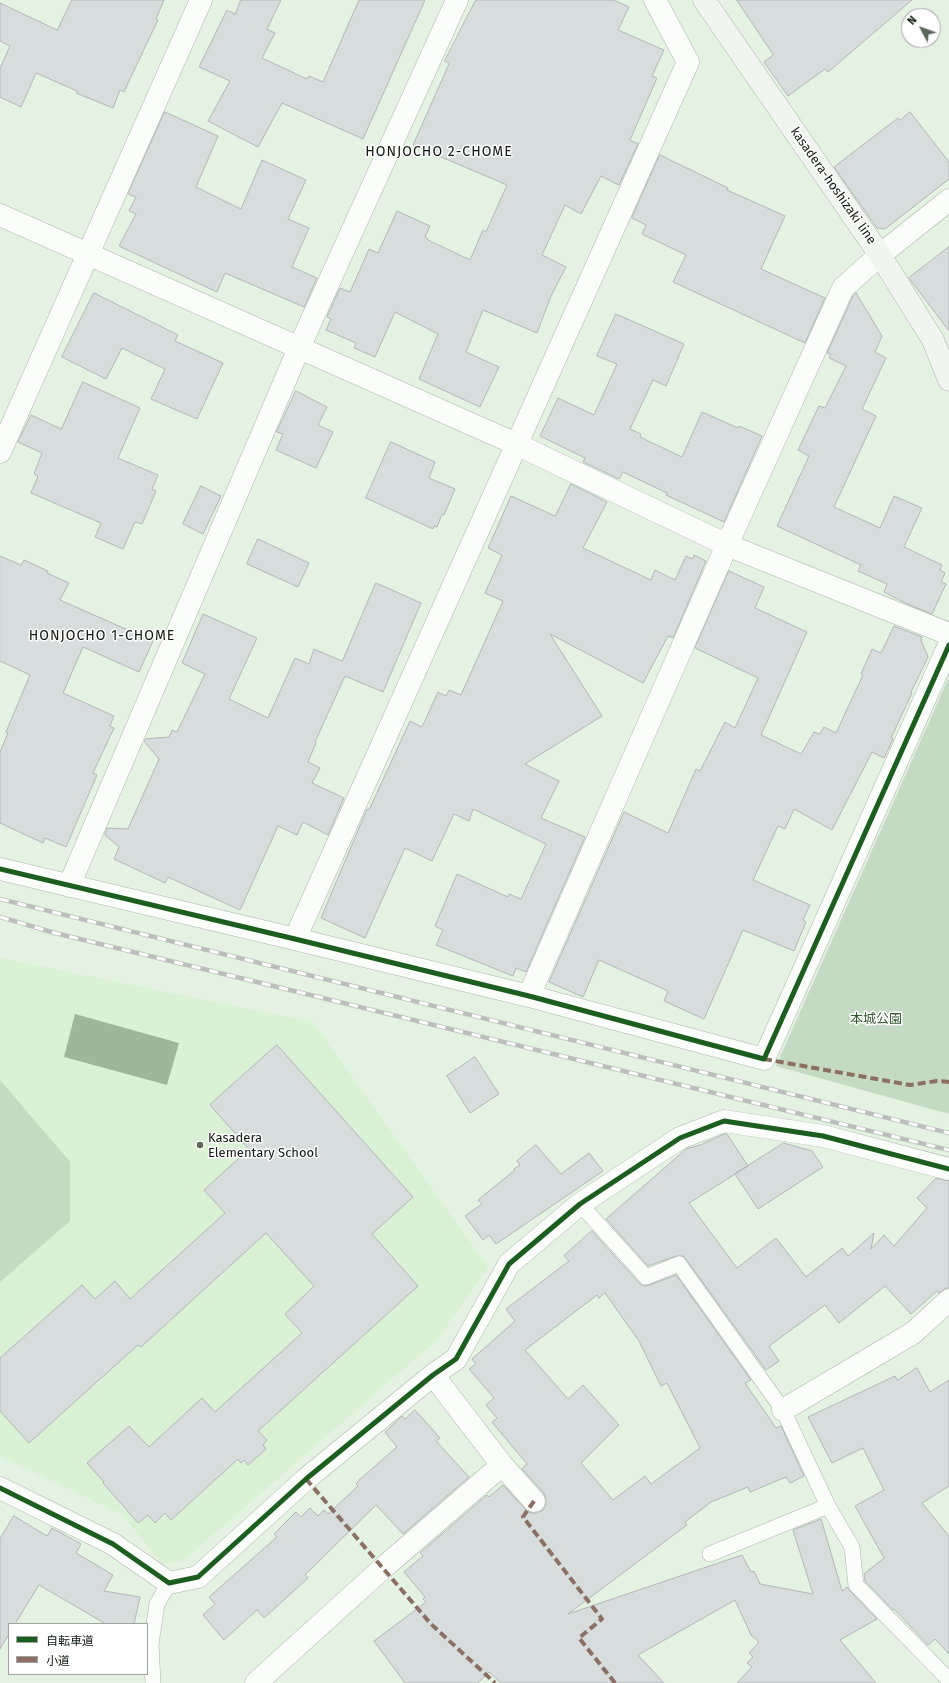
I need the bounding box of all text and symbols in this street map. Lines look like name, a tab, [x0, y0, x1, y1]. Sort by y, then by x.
north arrow	[901, 8, 941, 48]
text: N	[905, 13, 920, 27]
street label: kasadera-hoshizaki line	[787, 125, 879, 247]
district label: HONJOCHO 2-CHOME	[365, 144, 513, 160]
district label: HONJOCHO 1-CHOME	[29, 628, 175, 644]
park label: 本城公園	[850, 1011, 902, 1027]
place label: Kasadera Elementary School	[208, 1130, 318, 1161]
marker: Kasadera Elementary School	[195, 1140, 205, 1150]
legend	[8, 1623, 148, 1675]
text: 自転車道	[46, 1634, 94, 1648]
text: 小道	[46, 1654, 70, 1668]

